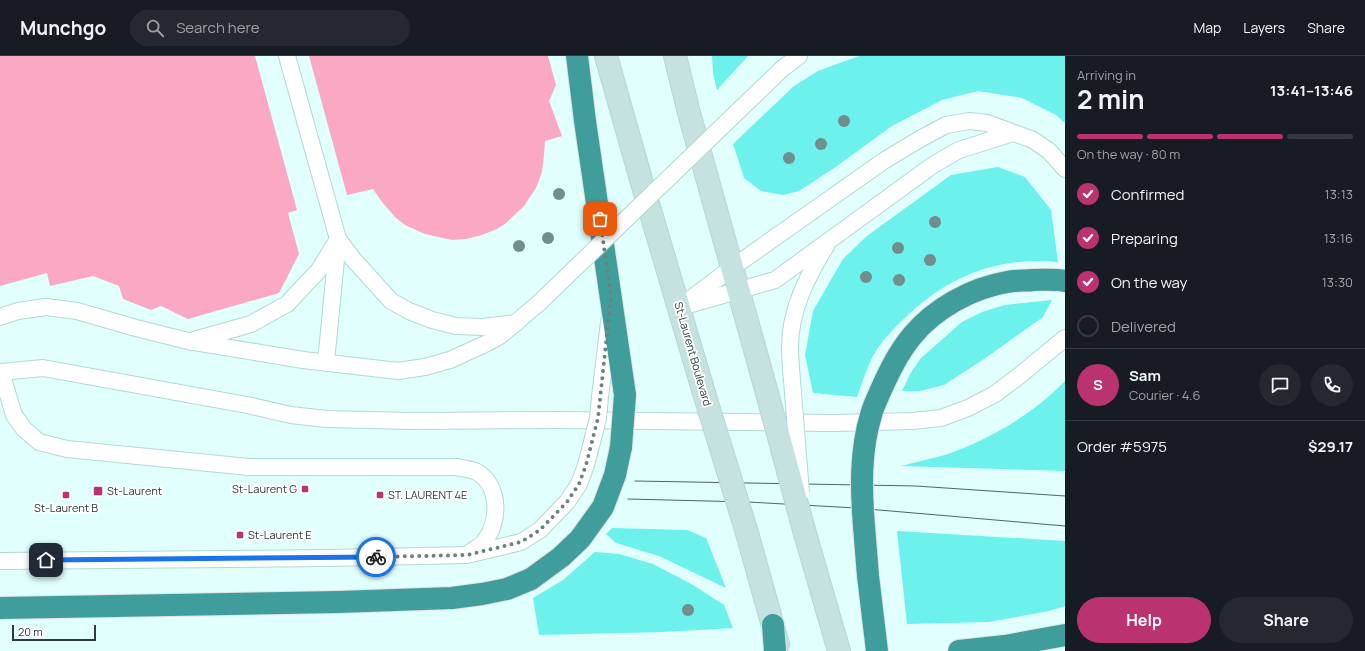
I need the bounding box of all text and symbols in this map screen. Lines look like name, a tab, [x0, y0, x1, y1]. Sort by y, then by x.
search box	[130, 10, 410, 46]
text: Munchgo	[20, 15, 106, 41]
icon: search	[144, 17, 166, 39]
text: Search here	[176, 17, 260, 38]
text: Map	[1193, 18, 1221, 37]
text: Layers	[1243, 18, 1285, 37]
text: Share	[1307, 18, 1345, 37]
text: Arriving in	[1077, 66, 1136, 84]
text: 13:41–13:46	[1270, 80, 1353, 101]
text: 2 min	[1077, 81, 1145, 117]
text: On the way · 80 m	[1077, 145, 1180, 163]
icon: check	[1077, 183, 1099, 205]
text: Confirmed	[1111, 184, 1184, 205]
text: 13:13	[1325, 185, 1353, 203]
pin	[583, 202, 617, 236]
icon: bag	[589, 208, 611, 230]
icon: check	[1077, 227, 1099, 249]
text: Preparing	[1111, 228, 1178, 249]
text: 13:16	[1324, 229, 1353, 247]
icon: check	[1077, 271, 1099, 293]
text: On the way	[1111, 272, 1187, 293]
text: 13:30	[1322, 273, 1353, 291]
street label: St-Laurent Boulevard	[671, 300, 716, 408]
text: Delivered	[1111, 316, 1176, 337]
button: chat	[1259, 364, 1301, 406]
button: phone	[1311, 364, 1353, 406]
text: Sam	[1129, 365, 1161, 386]
text: S	[1093, 374, 1103, 395]
text: Courier · 4.6	[1129, 386, 1201, 404]
text: Order #5975	[1077, 436, 1167, 457]
text: $29.17	[1308, 436, 1353, 457]
place label: St-Laurent G	[232, 481, 297, 496]
place label: St-Laurent	[107, 483, 162, 498]
marker: St-Laurent G	[300, 484, 310, 494]
marker: St-Laurent	[92, 485, 104, 497]
place label: ST. LAURENT 4E	[388, 487, 467, 502]
marker: St-Laurent B	[61, 490, 71, 500]
marker: ST. LAURENT 4E	[375, 490, 385, 500]
place label: St-Laurent B	[34, 500, 98, 515]
place label: St-Laurent E	[248, 527, 312, 542]
marker: St-Laurent E	[235, 530, 245, 540]
courier	[356, 537, 396, 577]
pin	[29, 543, 63, 577]
icon: bike	[365, 546, 387, 568]
icon: home	[35, 549, 57, 571]
button: Help	[1077, 597, 1211, 643]
button: Share	[1219, 597, 1353, 643]
scale bar	[12, 623, 96, 642]
text: 20 m	[18, 624, 43, 639]

